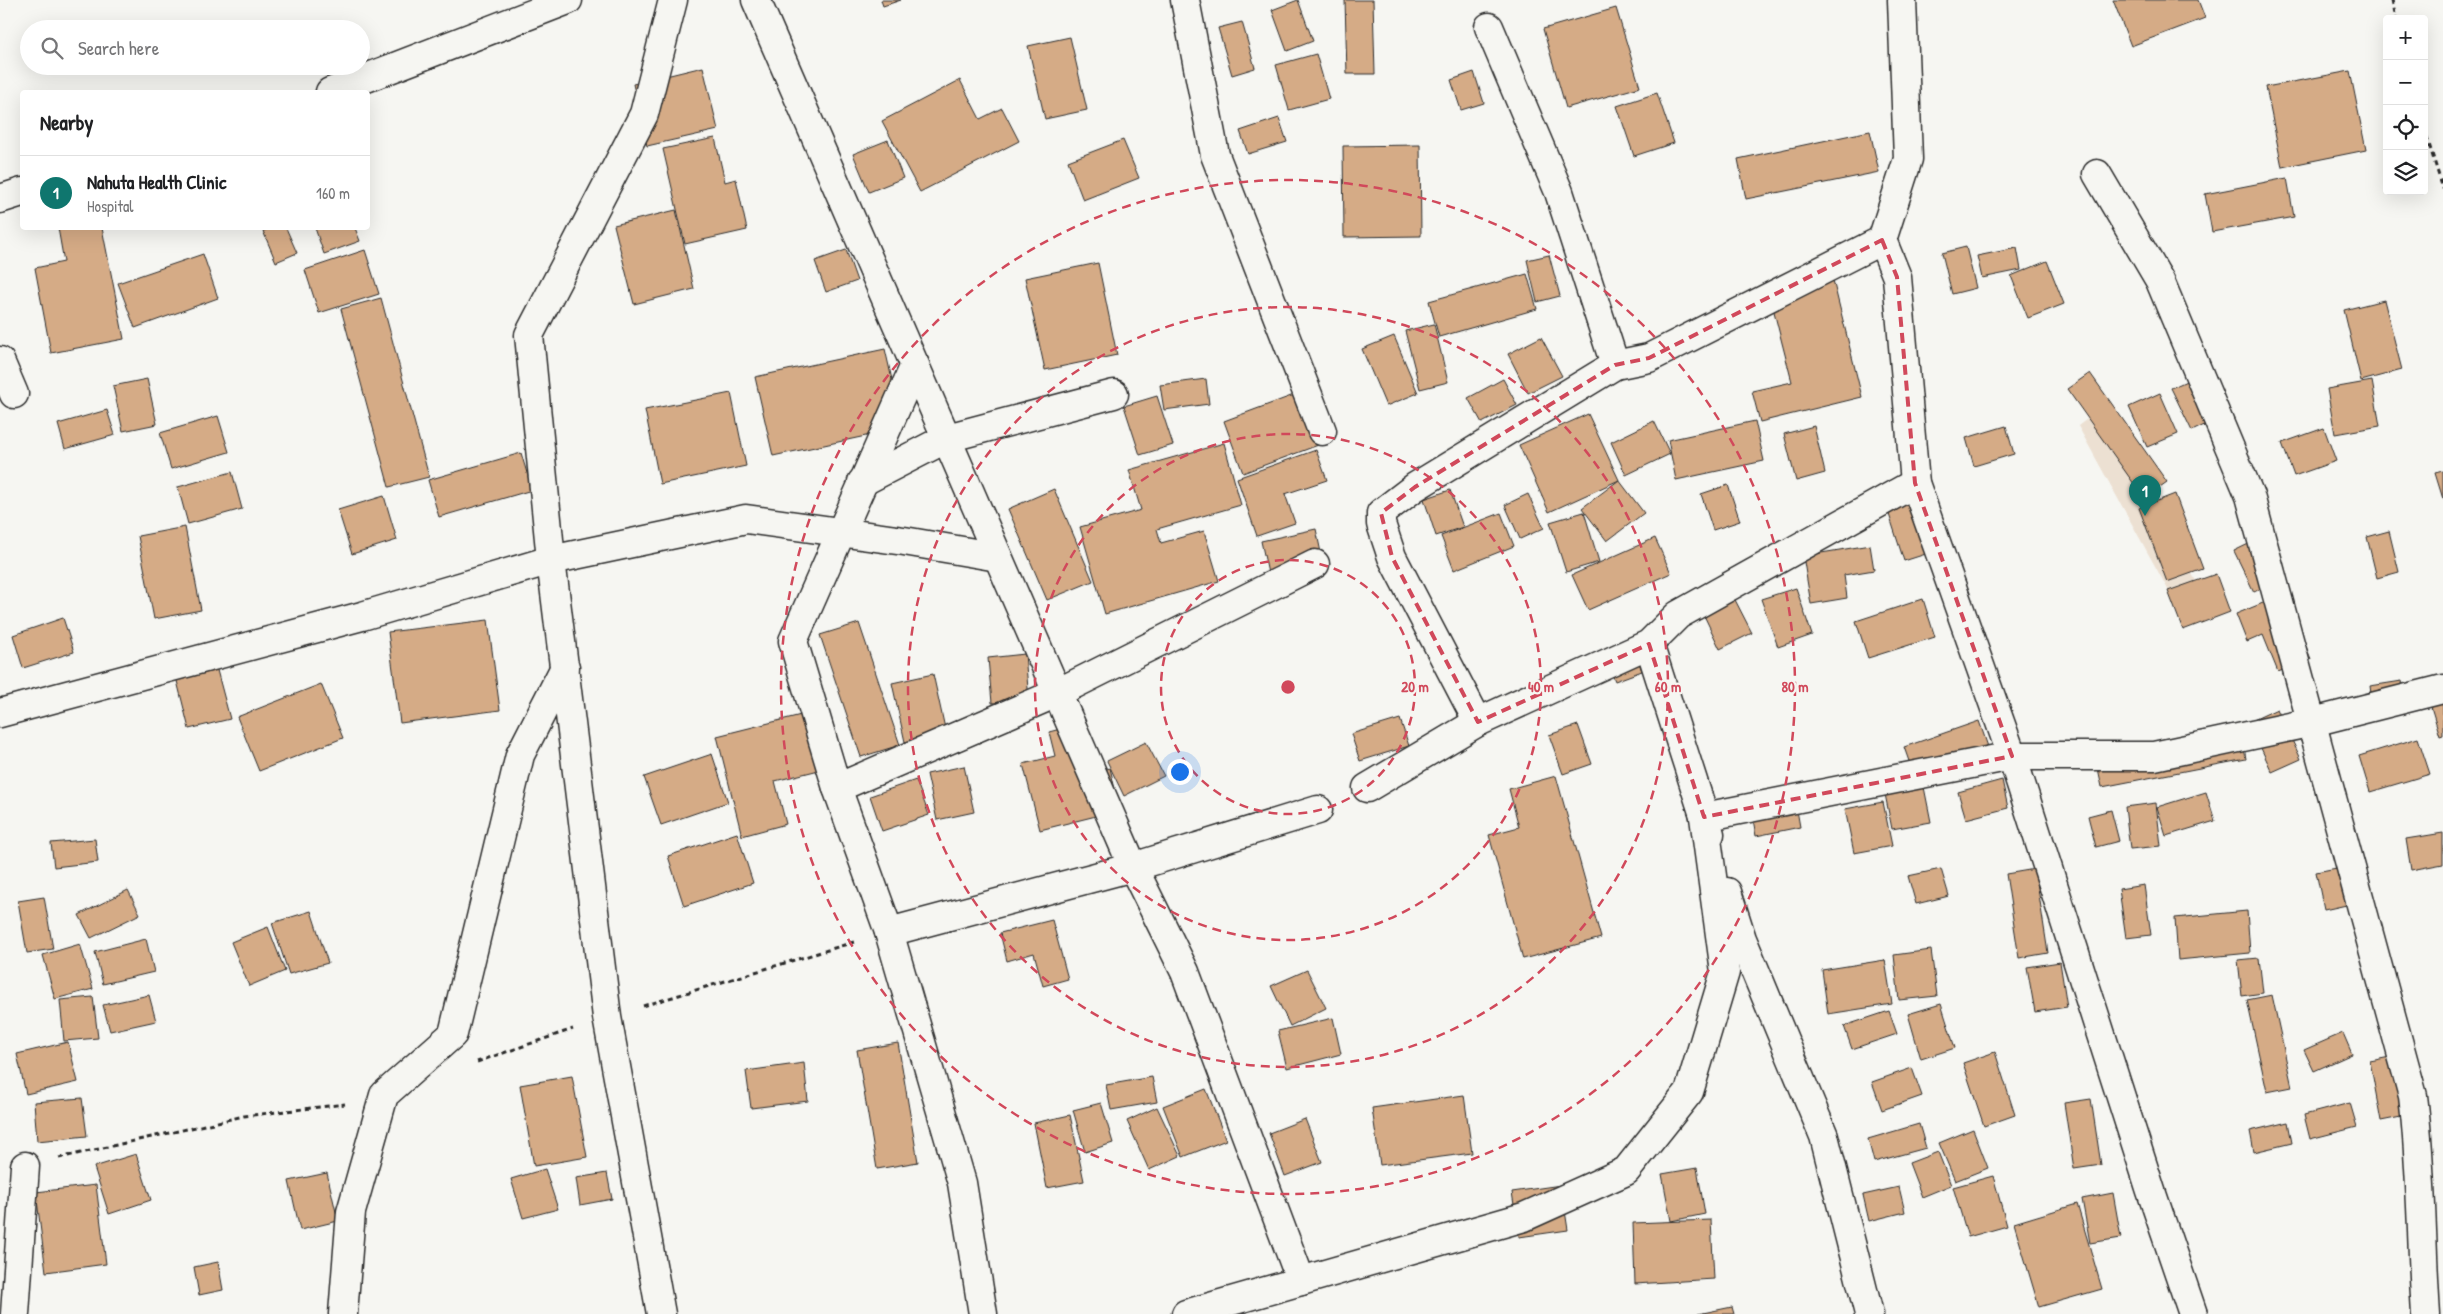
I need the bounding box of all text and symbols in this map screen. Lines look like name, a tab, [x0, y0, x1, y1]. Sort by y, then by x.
map controls	[2383, 15, 2428, 195]
button: +	[2383, 15, 2428, 60]
search box	[20, 20, 370, 75]
icon: search	[38, 34, 66, 62]
text: Search here	[78, 35, 159, 61]
button: −	[2383, 60, 2428, 105]
button: locate	[2383, 105, 2428, 150]
text: Nearby	[40, 108, 93, 137]
button: layers	[2383, 150, 2428, 195]
text: Nahuta Health Clinic	[87, 169, 226, 195]
text: 1	[53, 182, 59, 204]
text: 160 m	[316, 182, 350, 204]
text: Hospital	[87, 195, 134, 217]
pin: 1	[2129, 475, 2161, 516]
text: 20 m	[1401, 676, 1429, 697]
text: 40 m	[1528, 676, 1554, 697]
text: 60 m	[1655, 676, 1681, 697]
text: 80 m	[1782, 676, 1808, 697]
centre of rings	[1279, 678, 1297, 696]
your location	[1167, 759, 1193, 785]

